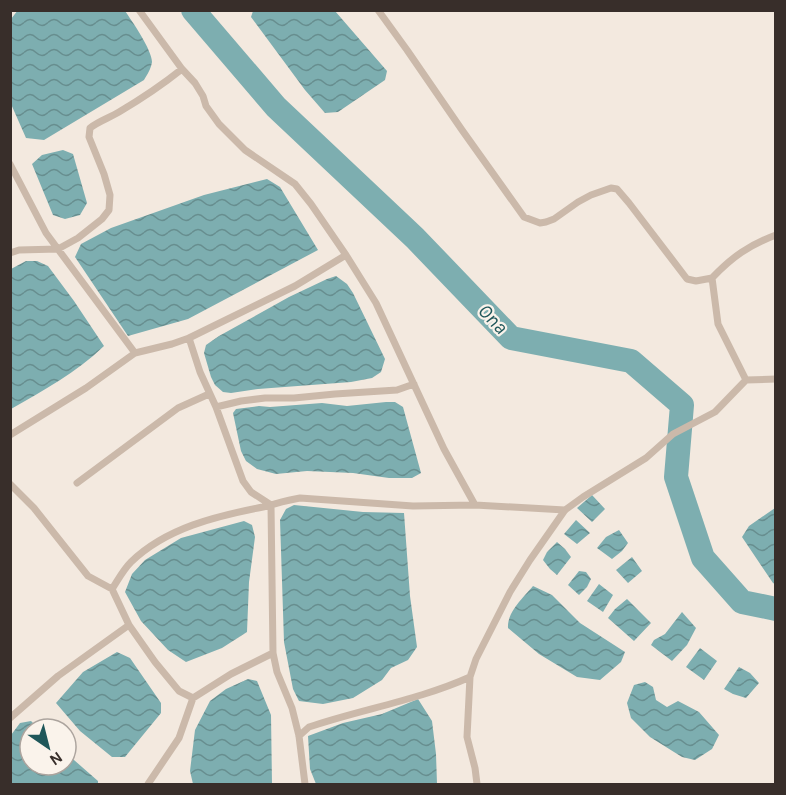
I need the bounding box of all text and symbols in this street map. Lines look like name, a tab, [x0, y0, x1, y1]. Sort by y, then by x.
water label: Ona	[473, 299, 513, 339]
north arrow	[18, 717, 78, 777]
text: N	[46, 748, 66, 770]

